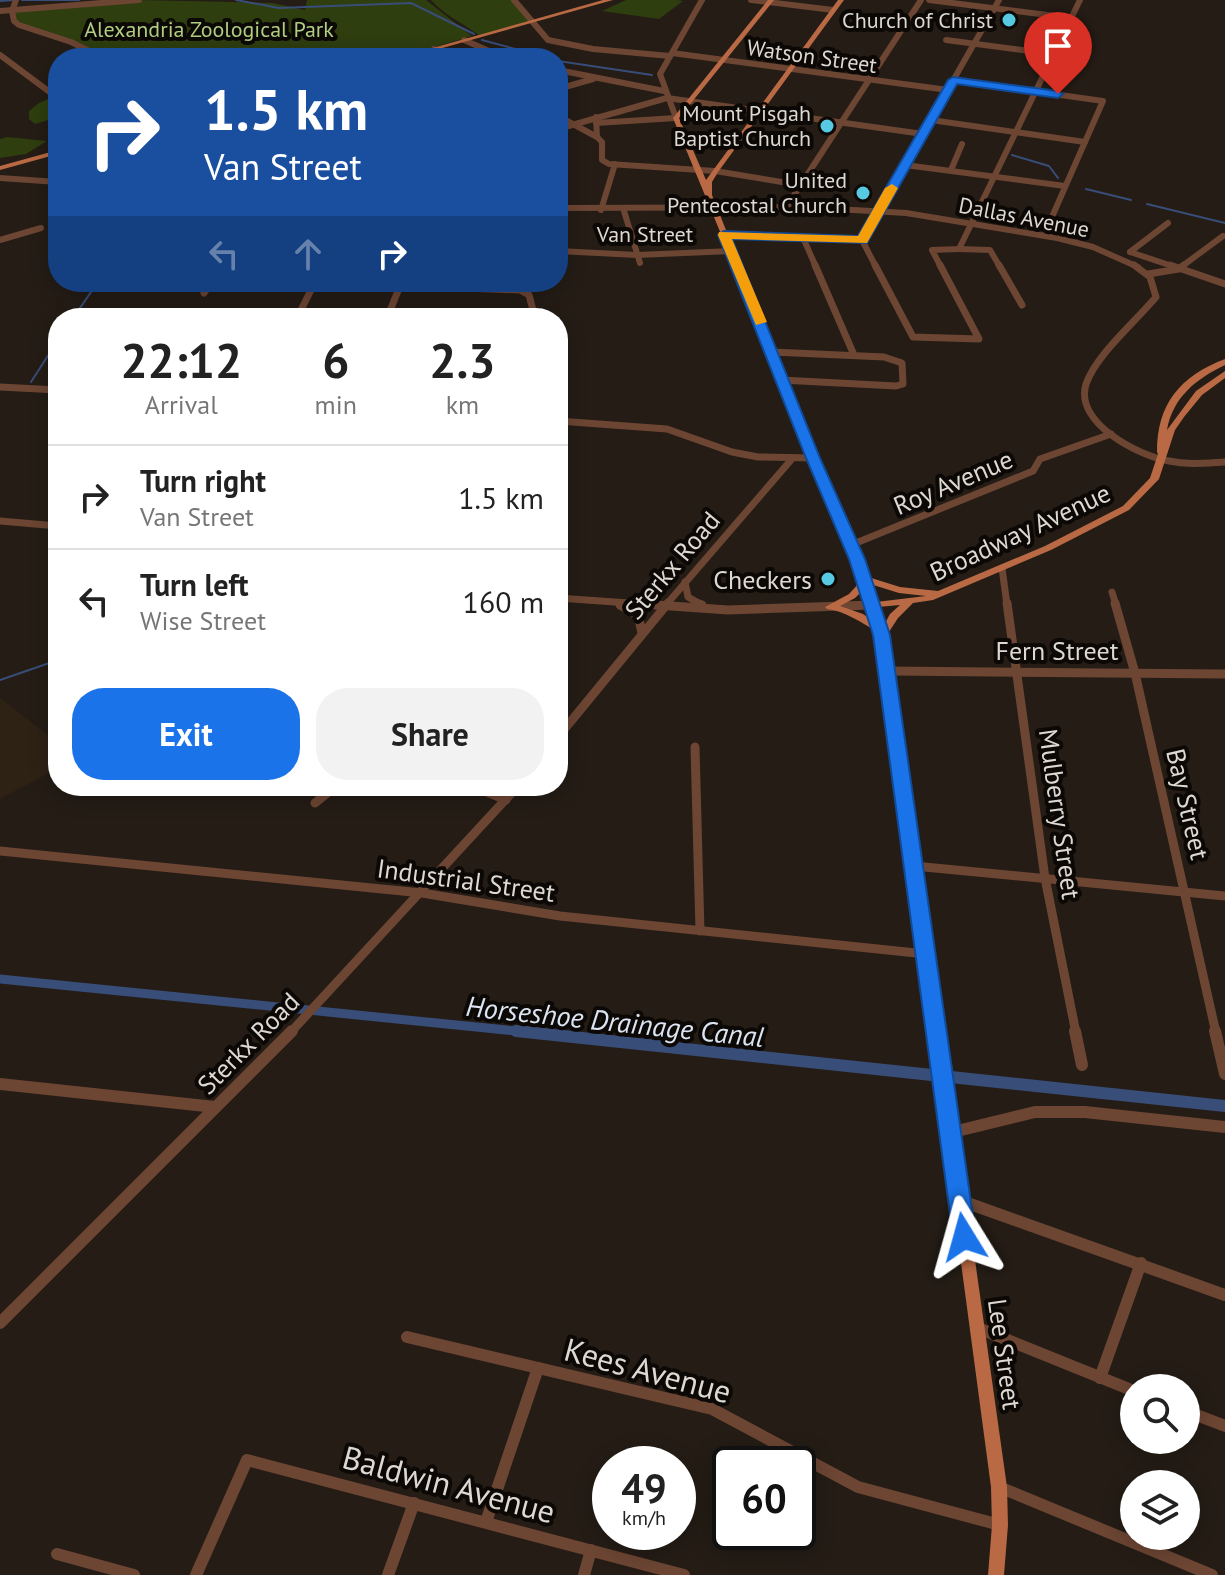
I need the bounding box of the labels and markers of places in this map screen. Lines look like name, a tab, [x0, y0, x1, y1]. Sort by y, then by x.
place label: Church of Christ	[842, 6, 994, 34]
marker: Church of Christ	[1000, 11, 1018, 29]
pin	[1024, 12, 1092, 94]
place label: Mount Pisgah Baptist Church	[673, 99, 811, 152]
marker: Mount Pisgah Baptist Church	[818, 117, 836, 135]
place label: United Pentecostal Church	[667, 166, 847, 219]
marker: United Pentecostal Church	[854, 184, 872, 202]
place label: Checkers	[713, 563, 812, 596]
marker: Checkers	[819, 570, 837, 588]

